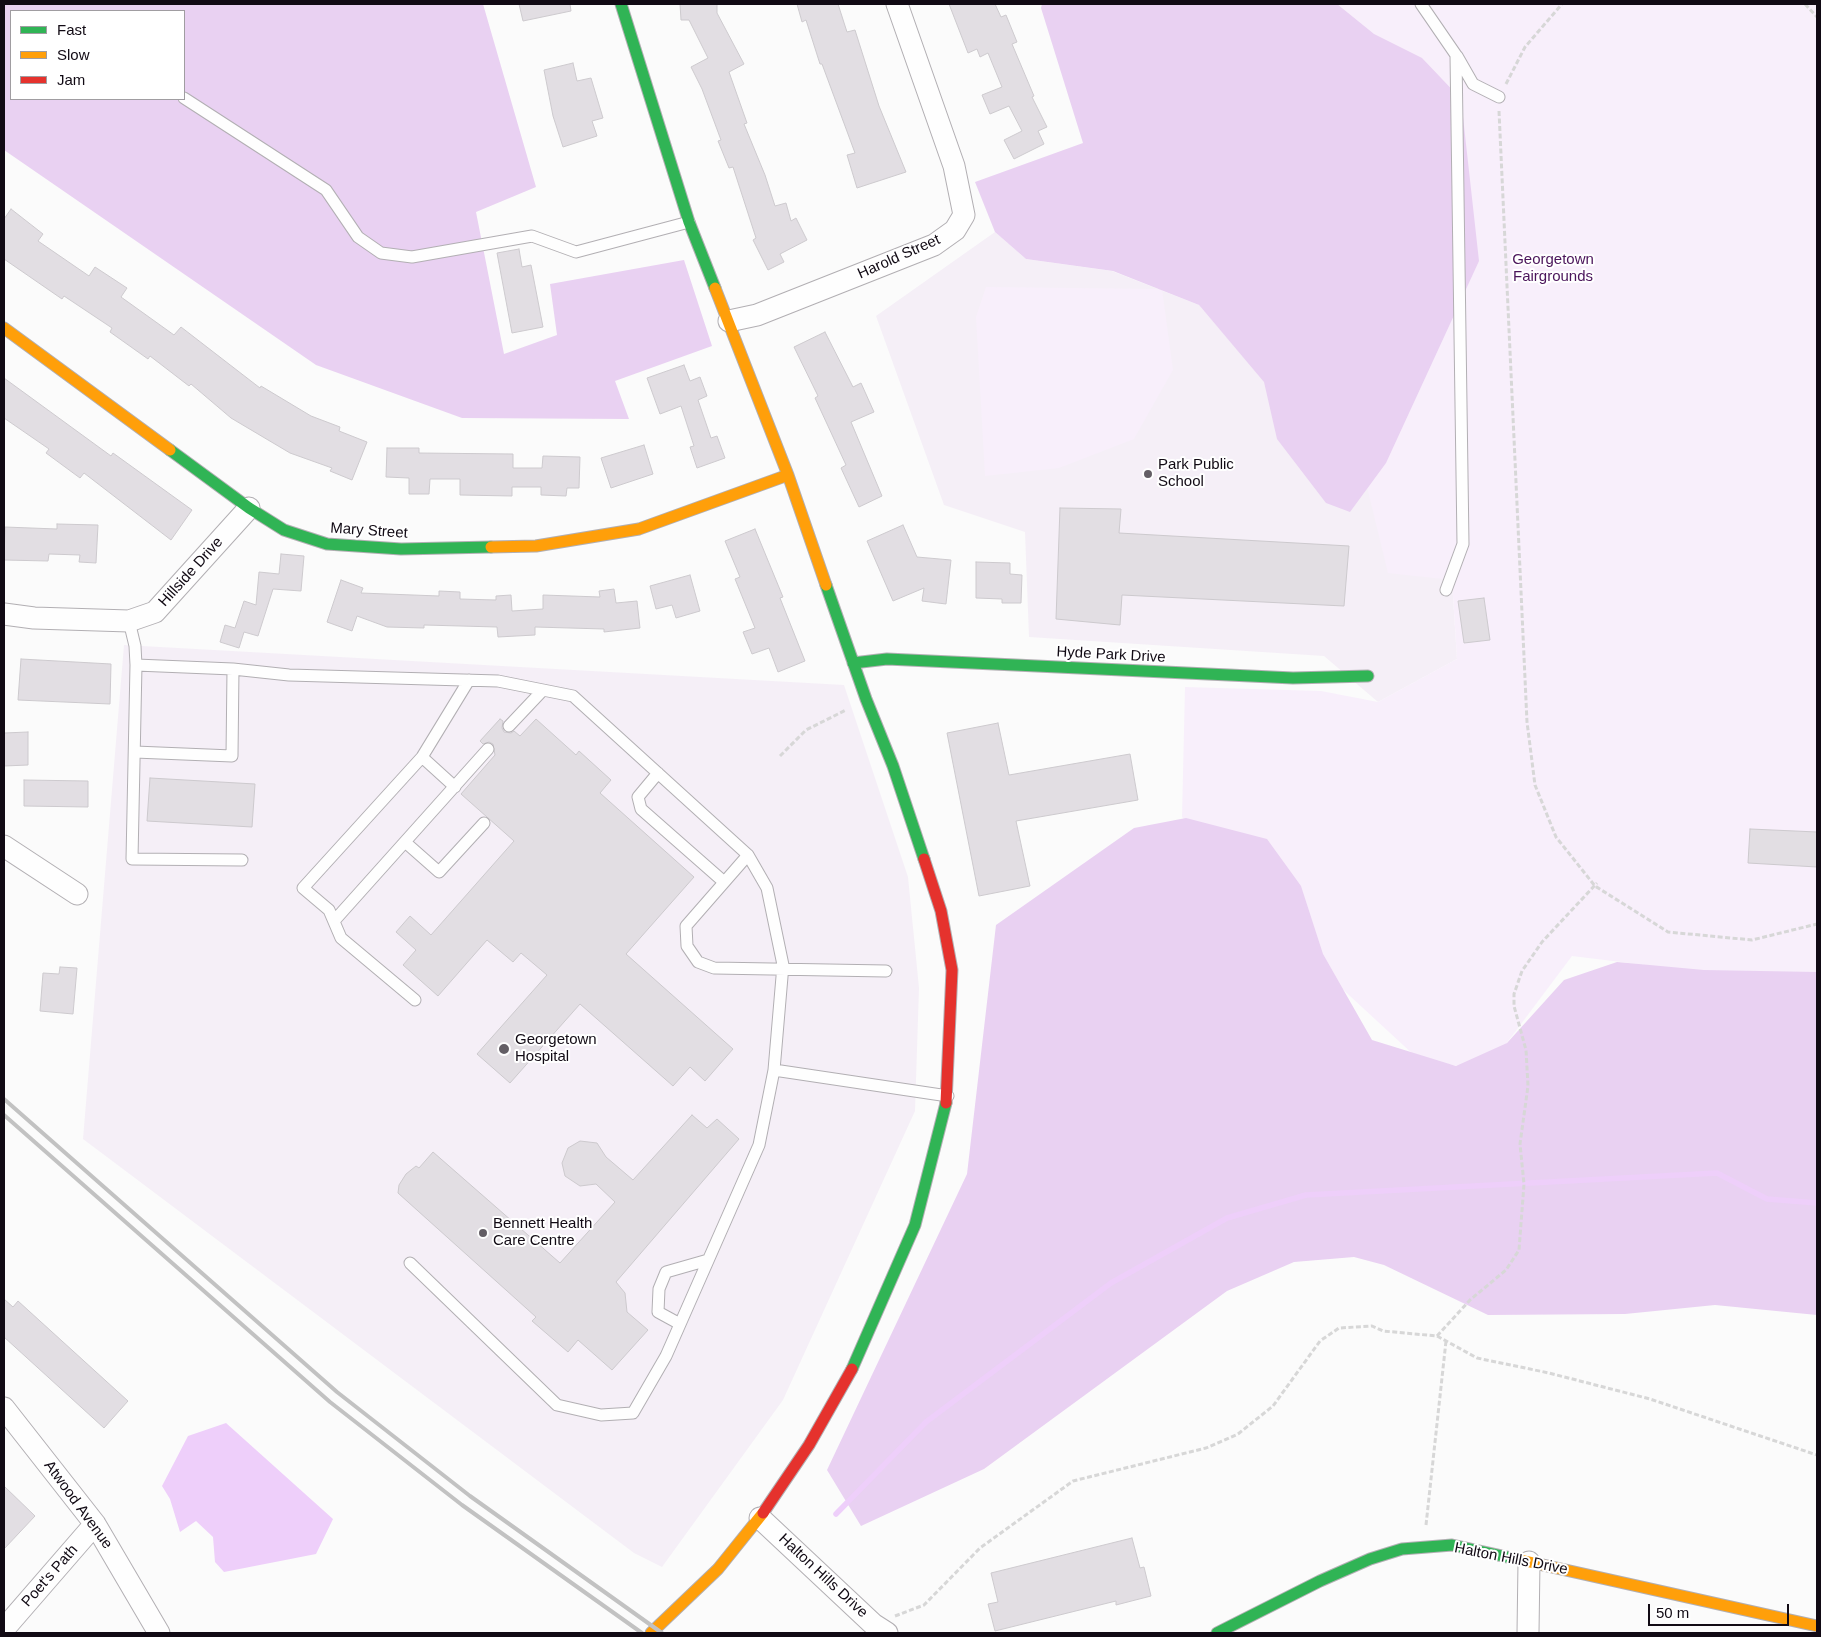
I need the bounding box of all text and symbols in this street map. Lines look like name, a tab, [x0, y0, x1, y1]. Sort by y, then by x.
legend	[10, 10, 185, 100]
text: Fast	[57, 21, 86, 38]
text: Slow	[57, 46, 90, 63]
text: Jam	[57, 71, 85, 88]
street label: Harold Street	[855, 231, 943, 283]
park label: Georgetown Fairgrounds	[1512, 251, 1594, 286]
place label: Park Public School	[1158, 456, 1234, 491]
marker: Park Public School	[1142, 468, 1154, 480]
street label: Mary Street	[330, 519, 408, 543]
street label: Hillside Drive	[155, 533, 227, 611]
street label: Hyde Park Drive	[1056, 643, 1166, 667]
place label: Georgetown Hospital	[515, 1031, 597, 1066]
marker: Georgetown Hospital	[497, 1042, 511, 1056]
place label: Bennett Health Care Centre	[493, 1215, 592, 1250]
marker: Bennett Health Care Centre	[477, 1227, 489, 1239]
street label: Atwood Avenue	[40, 1457, 116, 1553]
street label: Halton Hills Drive	[775, 1530, 871, 1622]
street label: Halton Hills Drive	[1453, 1539, 1569, 1579]
street label: Poet's Path	[18, 1541, 82, 1611]
scale bar	[1651, 1594, 1792, 1626]
text: 50 m	[1656, 1604, 1689, 1621]

